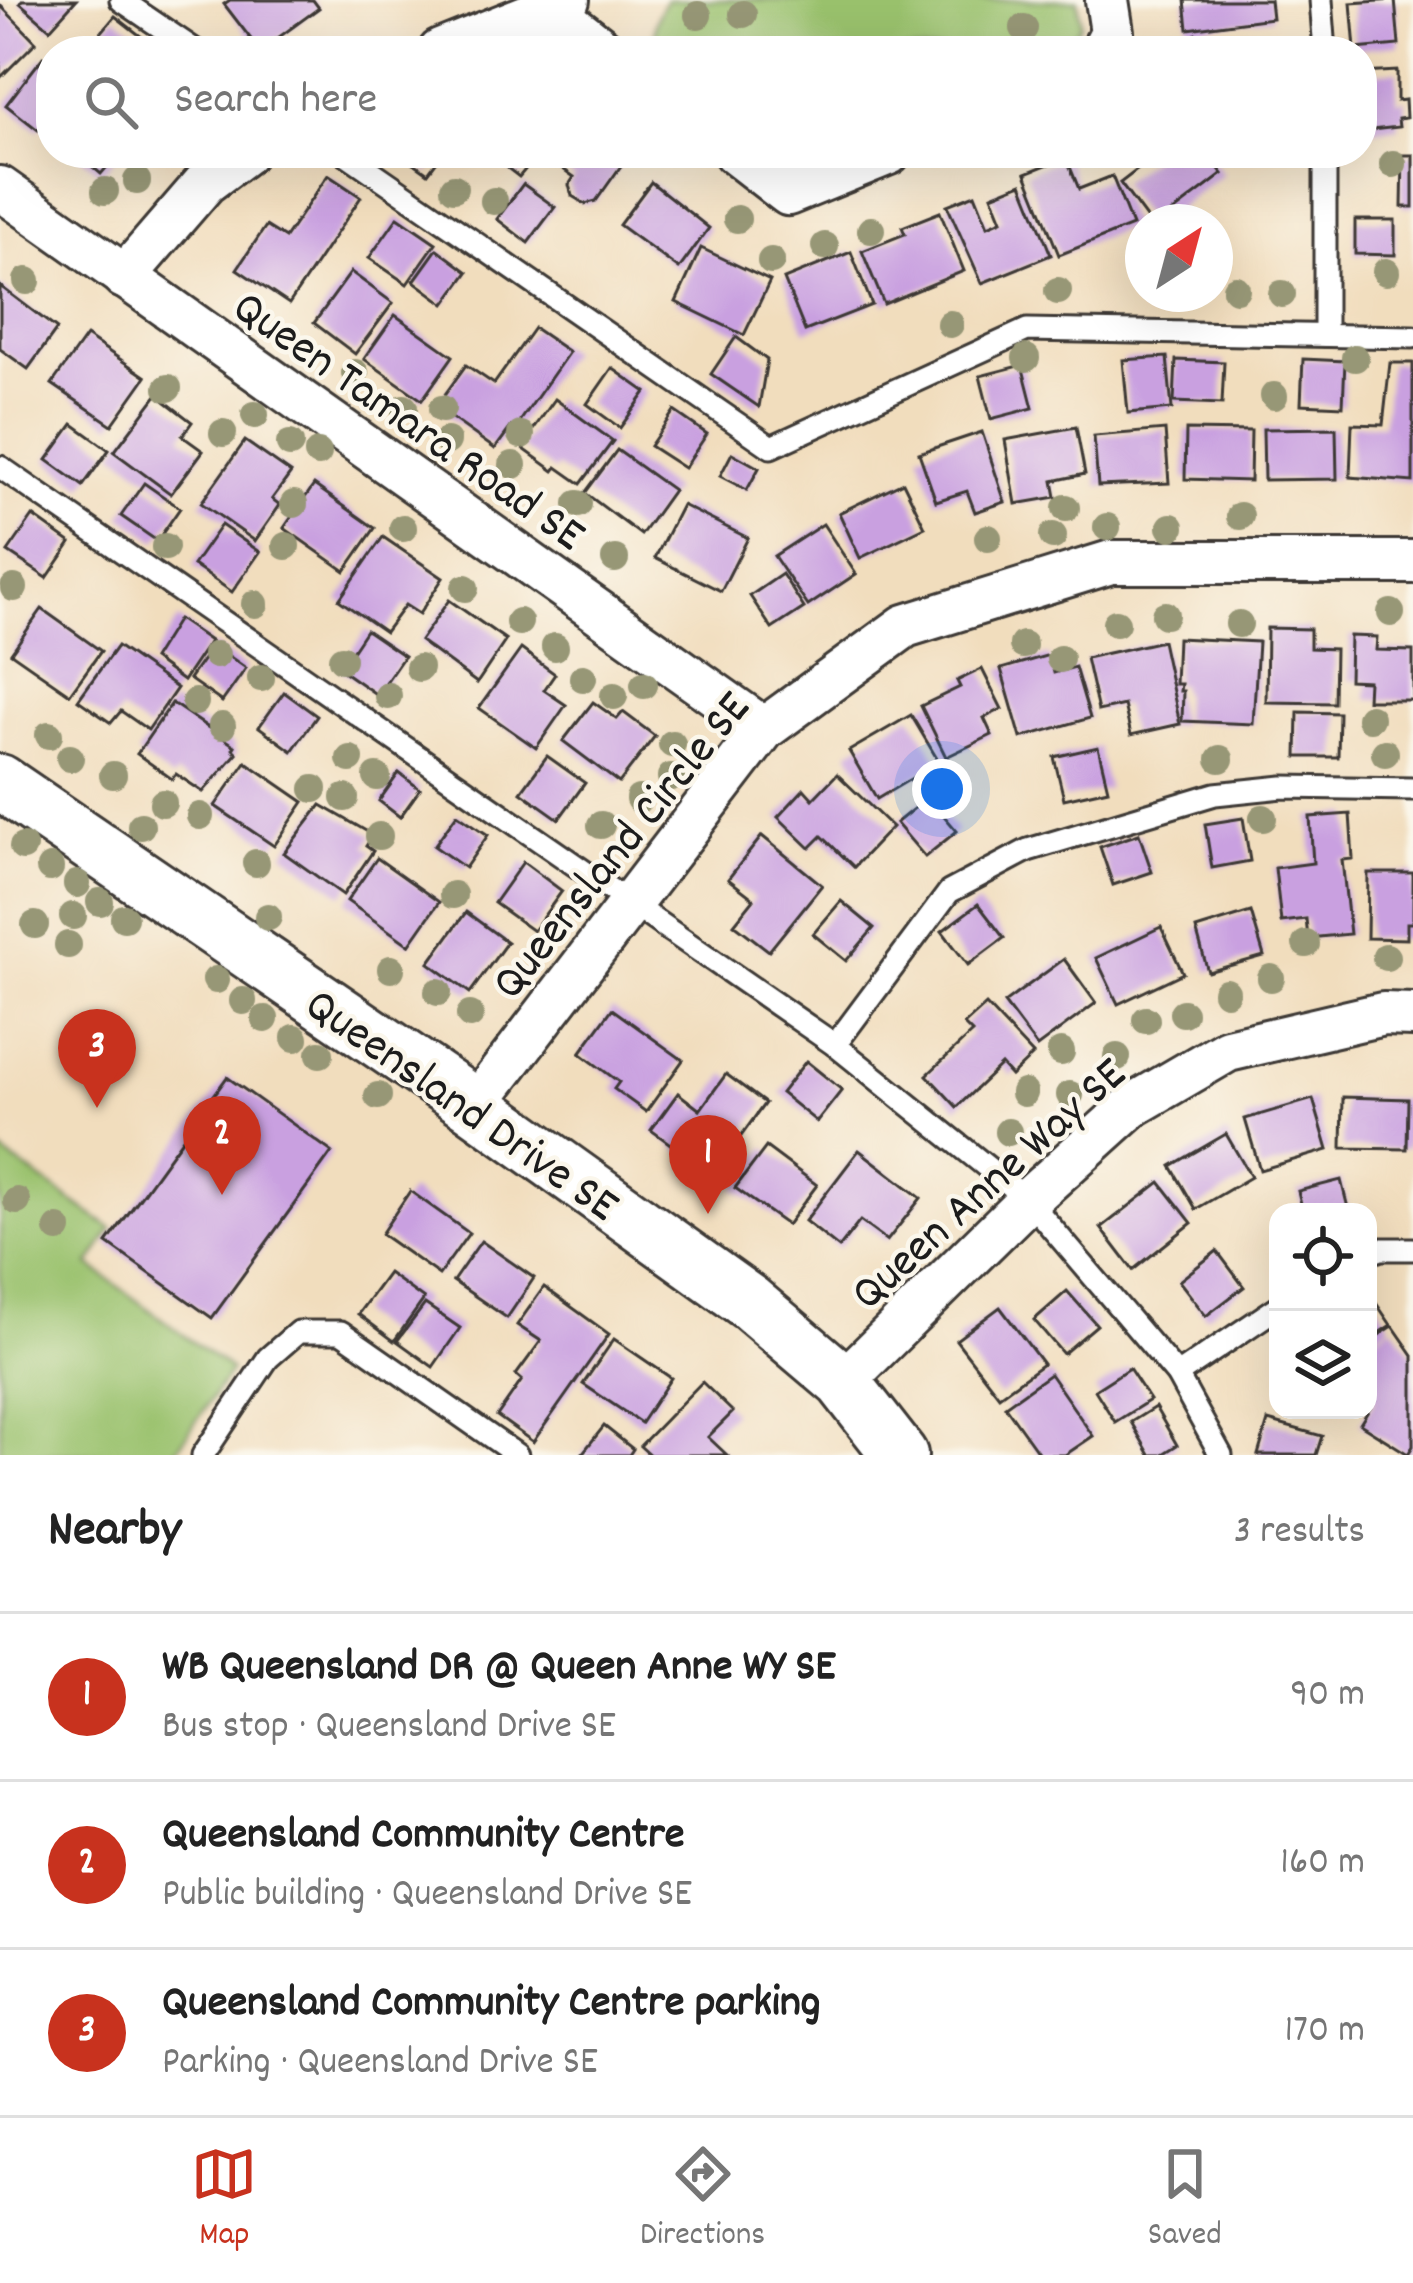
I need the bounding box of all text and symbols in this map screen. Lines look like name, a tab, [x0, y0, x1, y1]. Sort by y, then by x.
search box	[36, 36, 1377, 168]
icon: search	[78, 69, 144, 135]
text: Search here	[174, 70, 377, 134]
north arrow	[1125, 204, 1233, 312]
street label: Queen Tamara Road SE	[216, 276, 597, 572]
street label: Queensland Circle SE	[478, 679, 770, 1017]
your location	[912, 759, 972, 819]
street label: Queensland Drive SE	[289, 974, 631, 1242]
pin: 3	[58, 1009, 136, 1108]
street label: Queen Anne Way SE	[838, 1044, 1144, 1329]
pin: 2	[183, 1096, 261, 1195]
pin: 1	[669, 1115, 747, 1214]
map controls	[1269, 1203, 1377, 1419]
button: locate	[1269, 1203, 1377, 1311]
button: layers	[1269, 1311, 1377, 1419]
text: Nearby	[48, 1497, 181, 1569]
text: 3 results	[1234, 1506, 1365, 1561]
text: WB Queensland DR @ Queen Anne WY SE	[162, 1637, 836, 1701]
text: 1	[83, 1669, 91, 1724]
text: 90 m	[1290, 1669, 1365, 1724]
text: Bus stop · Queensland Drive SE	[162, 1701, 616, 1756]
text: Queensland Community Centre	[162, 1805, 685, 1869]
text: 2	[78, 1837, 96, 1892]
text: 160 m	[1280, 1837, 1365, 1892]
text: Public building · Queensland Drive SE	[162, 1869, 692, 1924]
text: Queensland Community Centre parking	[162, 1973, 821, 2037]
text: 3	[78, 2005, 96, 2060]
text: 170 m	[1285, 2005, 1365, 2060]
text: Parking · Queensland Drive SE	[162, 2037, 598, 2092]
tab: Map	[191, 2141, 257, 2260]
tab: Directions	[640, 2141, 765, 2260]
tab: Saved	[1148, 2141, 1222, 2260]

